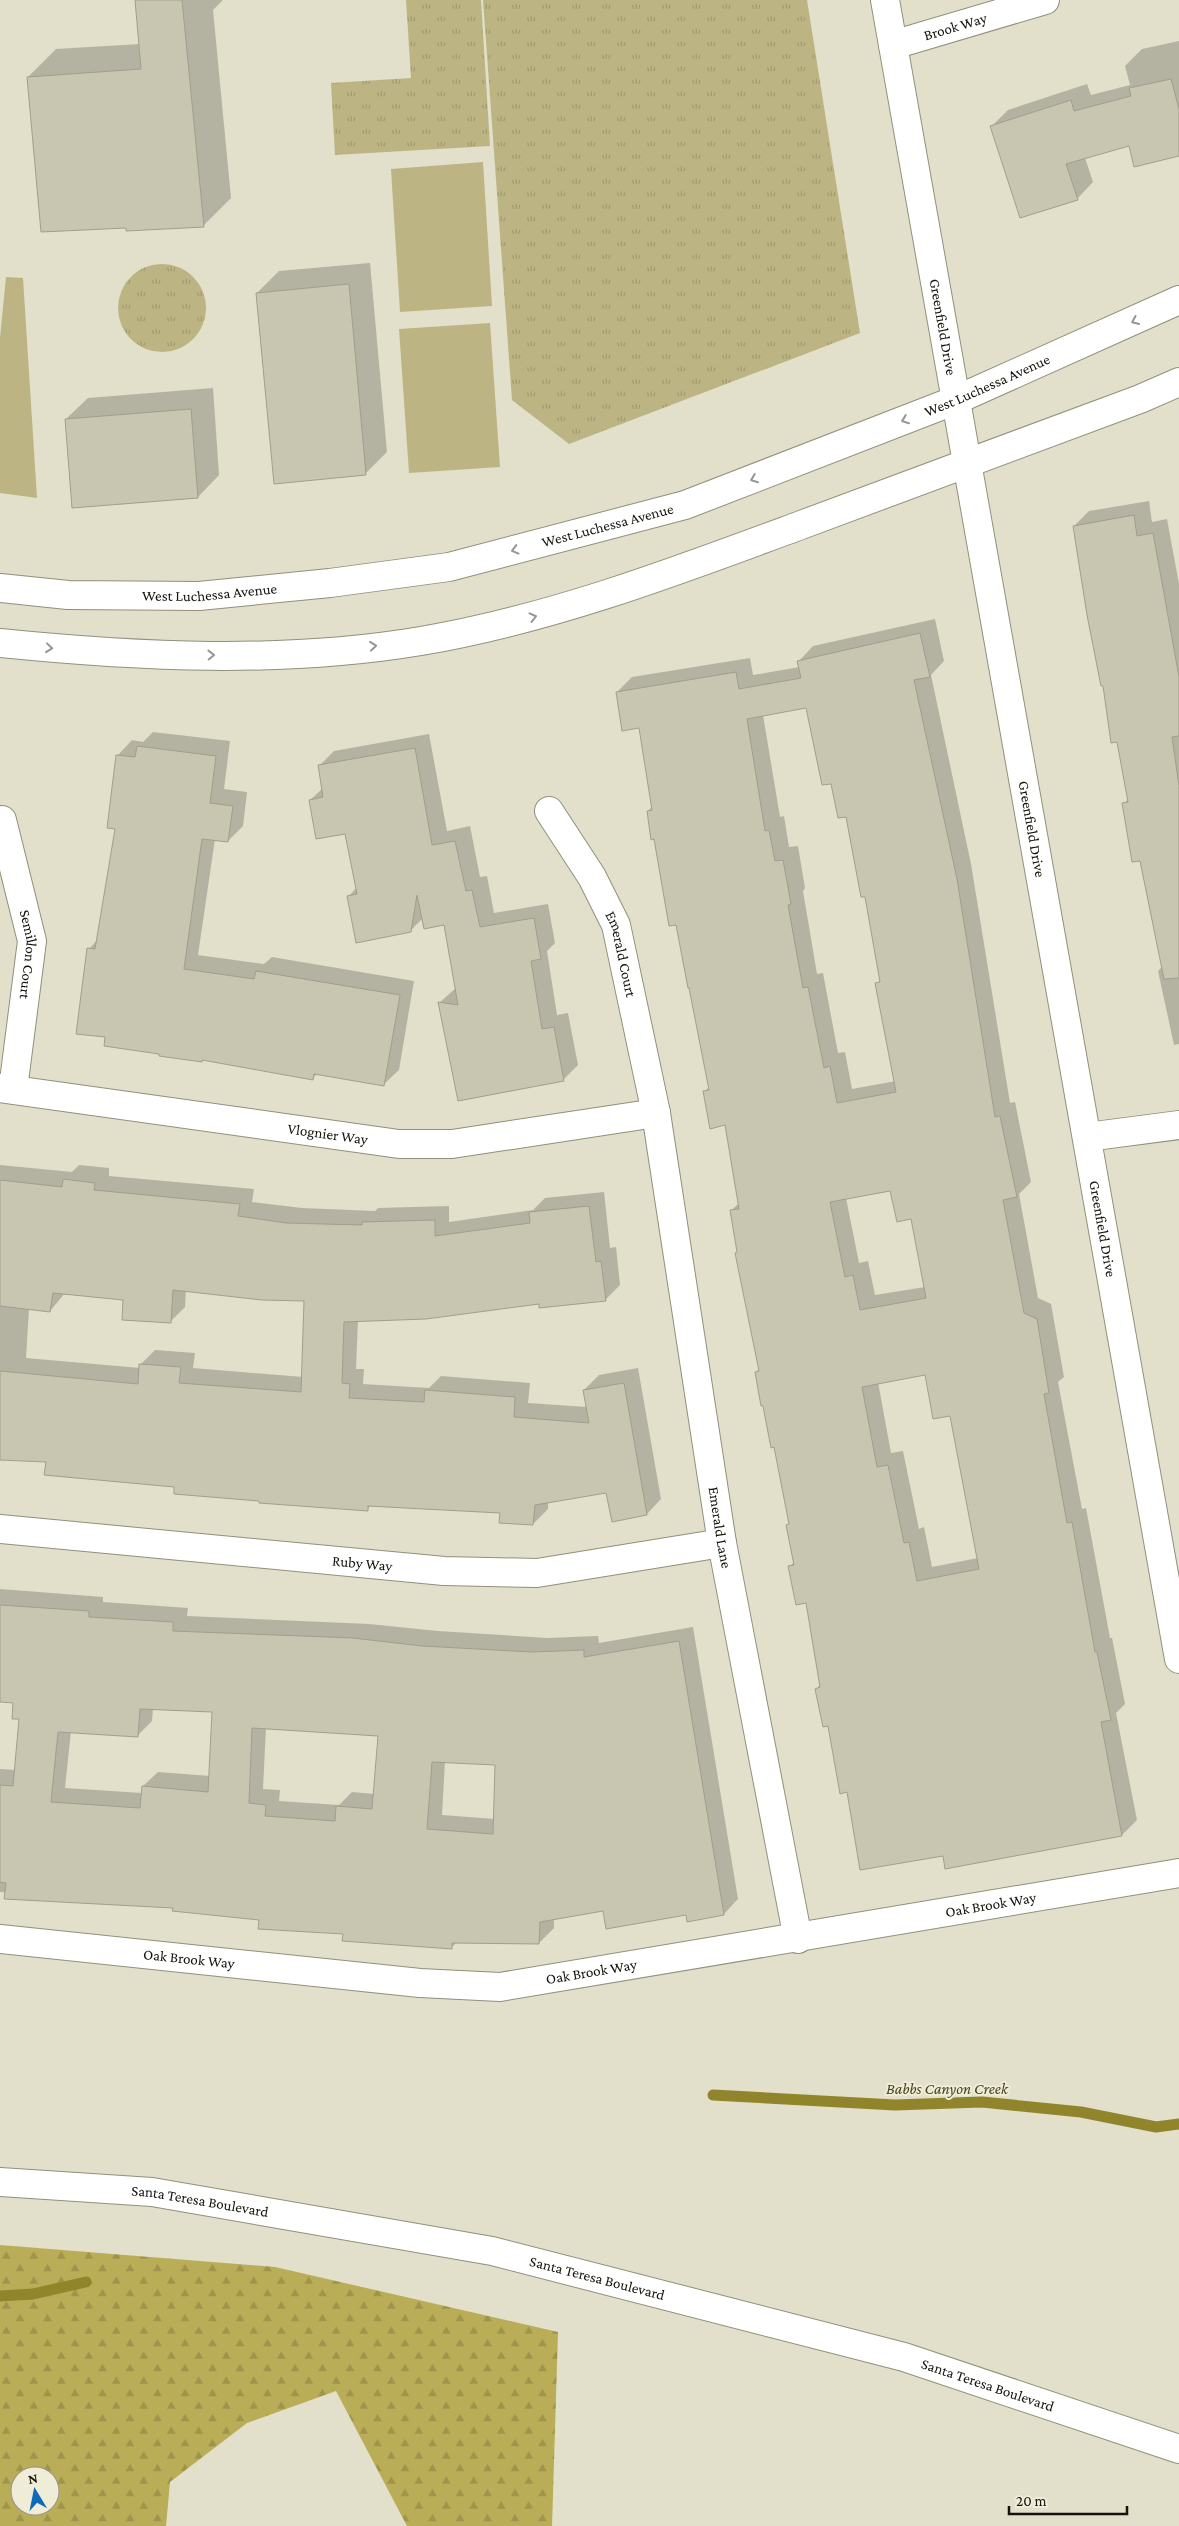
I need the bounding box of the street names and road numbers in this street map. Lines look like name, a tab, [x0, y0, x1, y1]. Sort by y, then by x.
street label: Brook Way	[922, 10, 989, 43]
street label: Greenfield Drive	[927, 277, 959, 377]
street label: West Luchessa Avenue	[922, 351, 1053, 420]
street label: West Luchessa Avenue	[540, 500, 675, 550]
street label: West Luchessa Avenue	[142, 580, 278, 604]
street label: Greenfield Drive	[1016, 780, 1048, 879]
street label: Semillon Court	[16, 908, 40, 1001]
street label: Emerald Court	[602, 909, 639, 1000]
street label: Vlognier Way	[287, 1120, 369, 1149]
street label: Greenfield Drive	[1086, 1179, 1119, 1279]
street label: Emerald Lane	[705, 1485, 735, 1570]
street label: Ruby Way	[332, 1552, 393, 1575]
street label: Oak Brook Way	[944, 1889, 1038, 1920]
street label: Oak Brook Way	[142, 1946, 236, 1973]
street label: Oak Brook Way	[545, 1956, 638, 1987]
street label: Santa Teresa Boulevard	[131, 2183, 270, 2220]
street label: Santa Teresa Boulevard	[528, 2253, 667, 2303]
street label: Santa Teresa Boulevard	[919, 2355, 1056, 2415]

